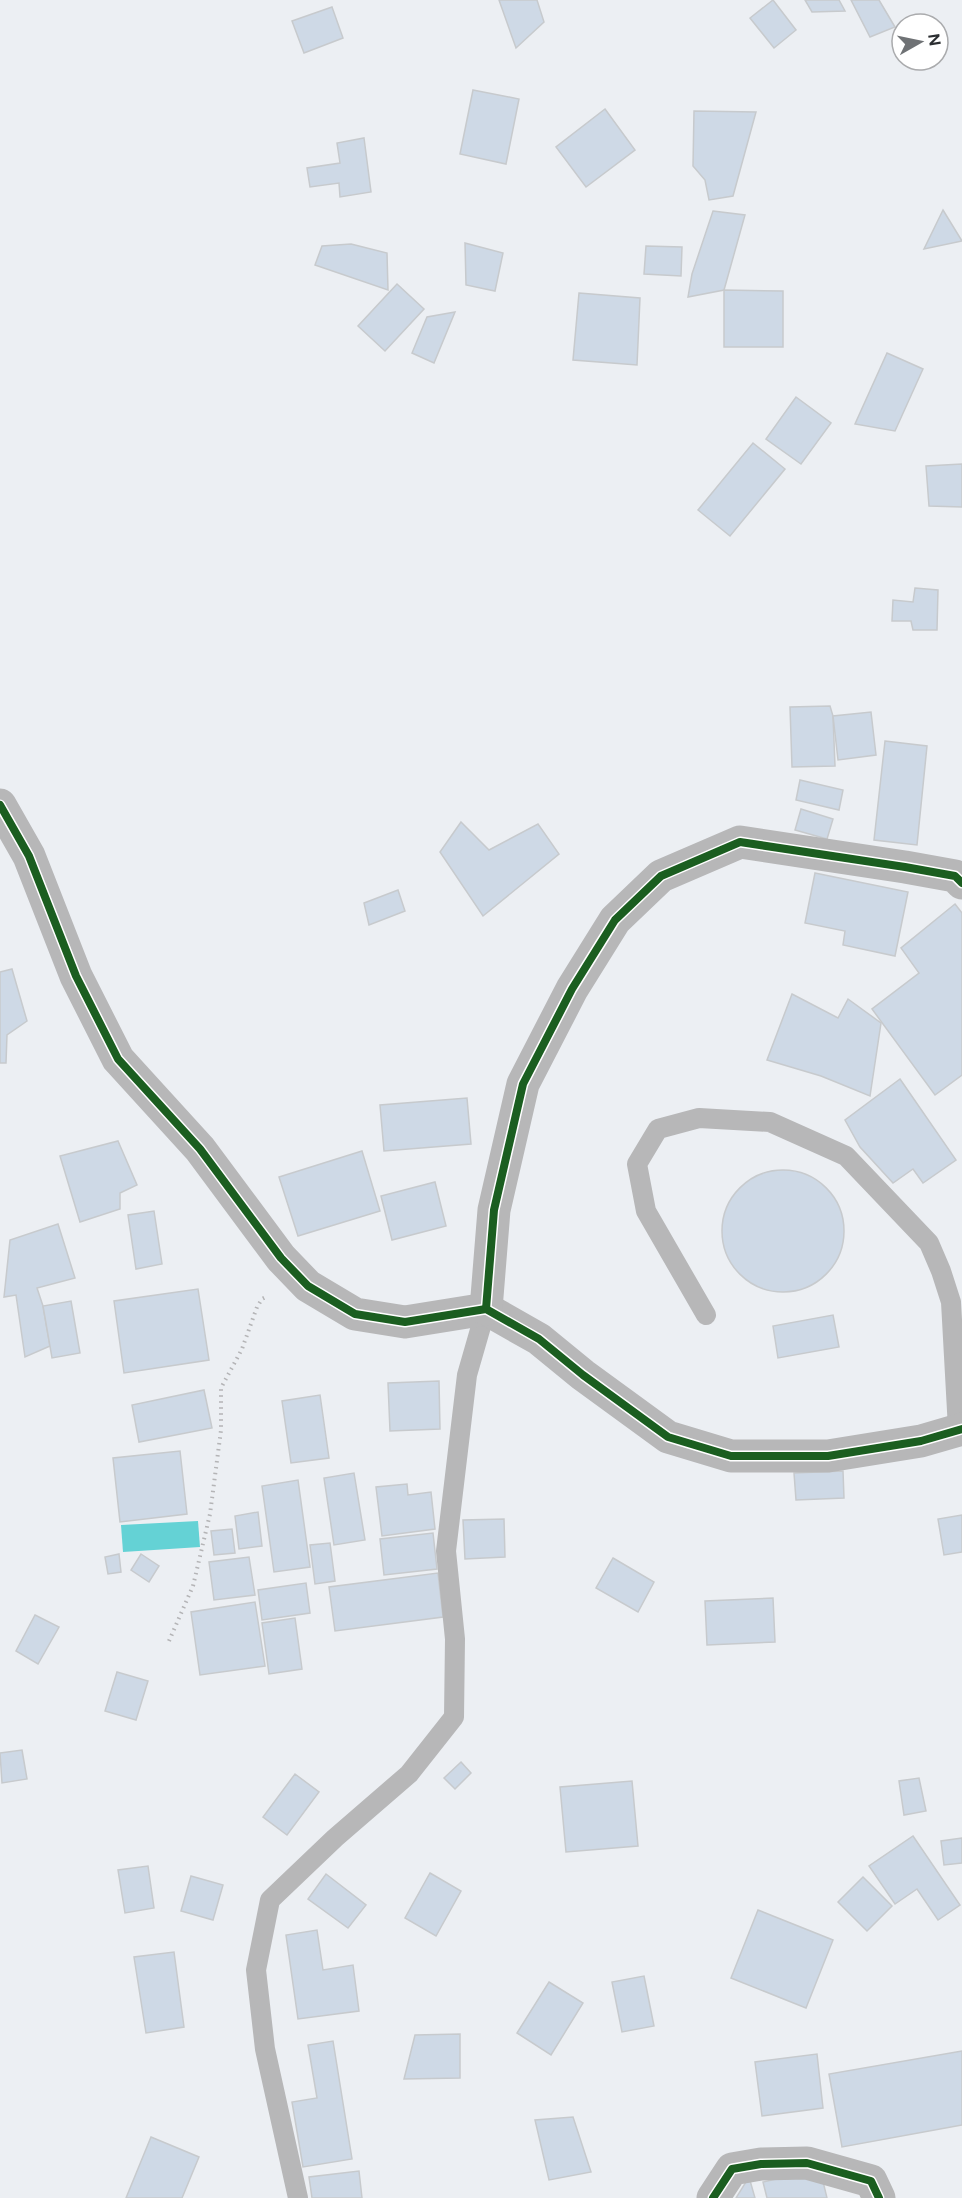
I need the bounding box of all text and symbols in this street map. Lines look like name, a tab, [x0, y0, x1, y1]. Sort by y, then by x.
north arrow	[890, 12, 950, 72]
text: N	[924, 32, 945, 47]

